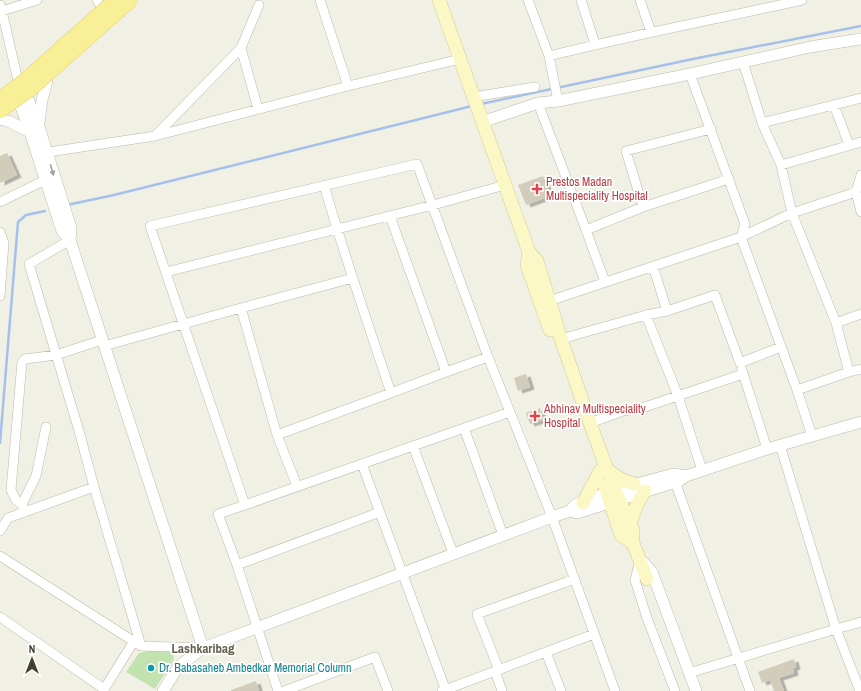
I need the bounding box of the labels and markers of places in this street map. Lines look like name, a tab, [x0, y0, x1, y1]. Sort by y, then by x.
place label: Prestos Madan Multispeciality Hospital	[546, 174, 648, 204]
marker: Prestos Madan Multispeciality Hospital	[531, 183, 543, 195]
place label: Abhinav Multispeciality Hospital	[543, 401, 646, 431]
marker: Abhinav Multispeciality Hospital	[529, 410, 541, 422]
place label: Dr. Babasaheb Ambedkar Memorial Column	[159, 660, 352, 676]
marker: Dr. Babasaheb Ambedkar Memorial Column	[146, 663, 156, 673]

